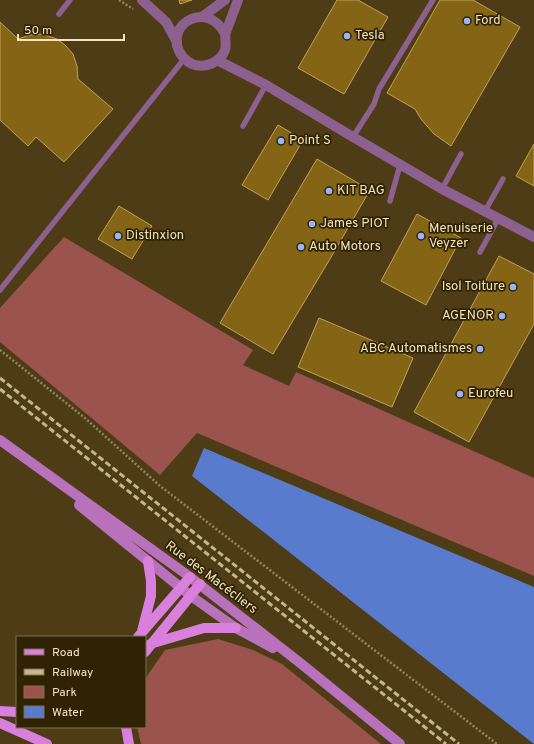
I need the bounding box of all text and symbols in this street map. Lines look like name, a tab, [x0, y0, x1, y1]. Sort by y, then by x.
place label: Ford	[475, 13, 501, 29]
scale bar	[18, 16, 124, 42]
marker: Ford	[462, 16, 472, 26]
text: 50 m	[24, 23, 52, 39]
place label: Tesla	[355, 28, 385, 44]
marker: Tesla	[342, 31, 352, 41]
place label: Point S	[289, 133, 331, 149]
marker: Point S	[276, 136, 286, 146]
place label: KIT BAG	[337, 183, 385, 199]
marker: KIT BAG	[324, 186, 334, 196]
place label: James PIOT	[320, 216, 390, 232]
marker: James PIOT	[307, 219, 317, 229]
place label: Menuiserie Veyzer	[429, 221, 493, 252]
place label: Distinxion	[126, 228, 184, 244]
marker: Distinxion	[113, 231, 123, 241]
marker: Menuiserie Veyzer	[416, 231, 426, 241]
place label: Auto Motors	[309, 239, 381, 255]
marker: Auto Motors	[296, 242, 306, 252]
place label: Isol Toiture	[442, 279, 505, 295]
marker: Isol Toiture	[508, 282, 518, 292]
place label: AGENOR	[442, 308, 494, 324]
marker: AGENOR	[497, 311, 507, 321]
place label: ABC Automatismes	[360, 341, 472, 357]
marker: ABC Automatismes	[475, 344, 485, 354]
place label: Eurofeu	[468, 386, 513, 402]
marker: Eurofeu	[455, 389, 465, 399]
street label: Rue des Macécliers	[162, 538, 260, 618]
legend	[16, 636, 146, 728]
text: Road	[52, 645, 80, 661]
text: Railway	[52, 665, 93, 681]
text: Park	[52, 685, 77, 701]
text: Water	[52, 705, 84, 721]

